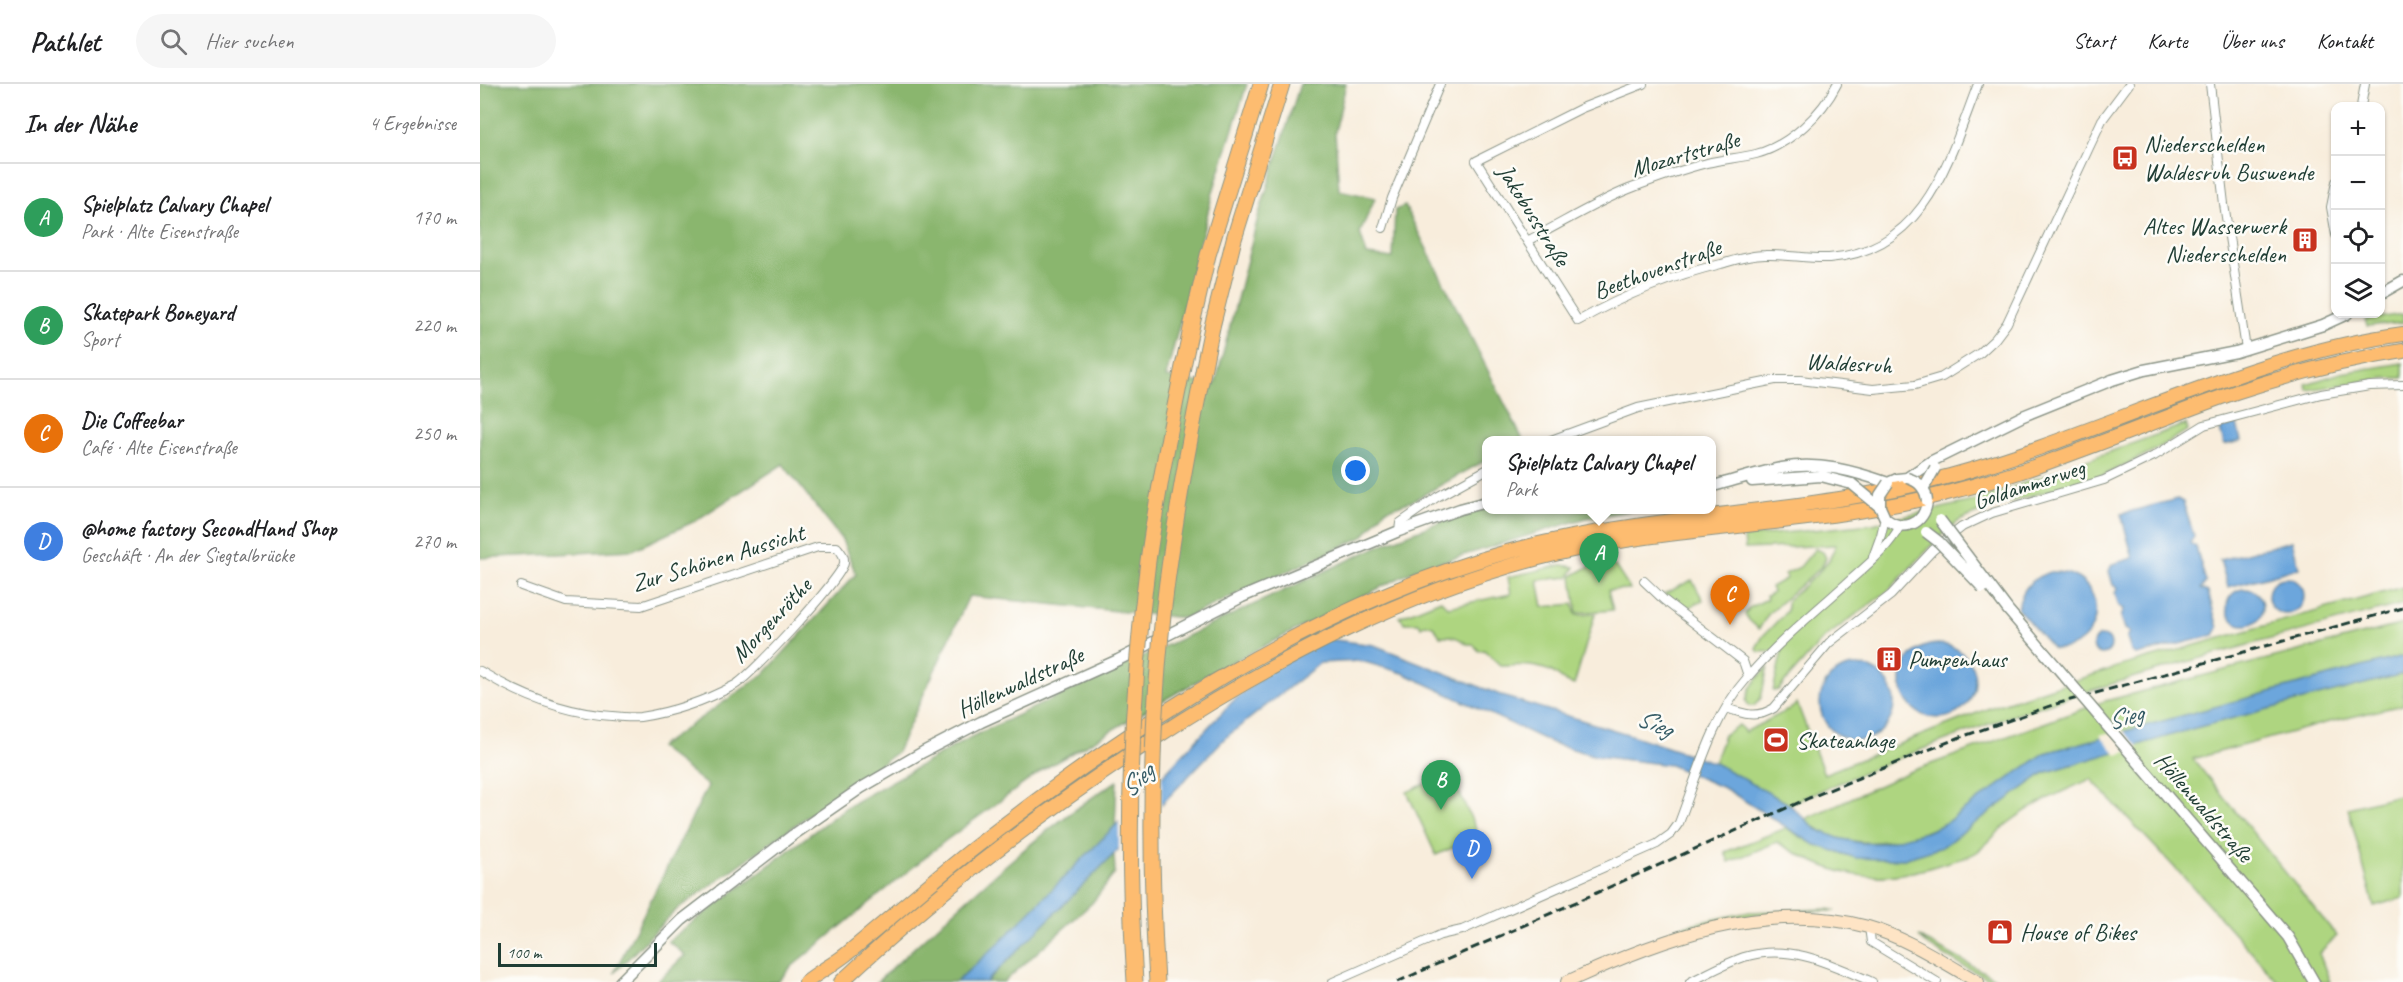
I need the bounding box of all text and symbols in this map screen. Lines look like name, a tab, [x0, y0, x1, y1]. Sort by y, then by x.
search box	[136, 14, 556, 68]
text: Pathlet	[30, 24, 100, 59]
icon: search	[157, 25, 190, 58]
text: Hier suchen	[205, 27, 294, 55]
text: Start	[2073, 28, 2114, 54]
text: Karte	[2147, 28, 2188, 54]
text: Über uns	[2221, 28, 2284, 54]
text: Kontakt	[2317, 28, 2373, 54]
map controls	[2331, 102, 2385, 318]
button: +	[2331, 102, 2385, 156]
text: In der Nähe	[24, 107, 136, 140]
text: 4 Ergebnisse	[369, 111, 456, 136]
street label: Mozartstraße	[1627, 124, 1745, 184]
place label: Niederschelden Waldesruh Buswende	[2144, 129, 2315, 187]
bus stop icon: Niederschelden Waldesruh Buswende	[2110, 143, 2140, 173]
button: −	[2331, 156, 2385, 210]
street label: Jakobusstraße	[1490, 157, 1578, 274]
text: Spielplatz Calvary Chapel	[81, 191, 268, 219]
text: A	[38, 205, 49, 230]
text: 170 m	[413, 205, 456, 230]
button: locate	[2331, 210, 2385, 264]
place label: Altes Wasserwerk Niederschelden	[2143, 211, 2288, 269]
text: Park · Alte Eisenstraße	[81, 219, 238, 244]
building icon: Altes Wasserwerk Niederschelden	[2290, 225, 2320, 255]
street label: Beethovenstraße	[1589, 231, 1727, 306]
button: layers	[2331, 264, 2385, 318]
text: Skatepark Boneyard	[81, 299, 234, 327]
text: B	[38, 313, 49, 338]
text: 220 m	[413, 313, 456, 338]
text: Sport	[81, 327, 119, 352]
street label: Waldesruh	[1805, 346, 1894, 380]
text: Die Coffeebar	[81, 407, 183, 435]
text: C	[39, 421, 48, 446]
text: 250 m	[413, 421, 456, 446]
text: Café · Alte Eisenstraße	[81, 435, 237, 460]
popup	[1482, 436, 1716, 514]
text: Spielplatz Calvary Chapel	[1506, 449, 1692, 477]
street label: Goldammerweg	[1970, 451, 2090, 516]
your location	[1341, 456, 1370, 485]
text: Park	[1506, 477, 1537, 502]
text: @home factory SecondHand Shop	[81, 515, 336, 543]
street label: Zur Schönen Aussicht	[628, 517, 810, 598]
text: D	[38, 529, 49, 554]
text: 270 m	[413, 529, 456, 554]
pin: A	[1580, 534, 1618, 583]
text: Geschäft · An der Siegtalbrücke	[81, 543, 294, 568]
street label: Morgenröthe	[724, 570, 819, 669]
pin: C	[1710, 576, 1750, 625]
street label: Höllenwaldstraße	[952, 639, 1090, 724]
building icon: Pumpenhaus	[1874, 644, 1904, 674]
place label: Pumpenhaus	[1908, 644, 2008, 674]
water label: Sieg	[2103, 695, 2150, 738]
water label: Sieg	[1632, 701, 1681, 747]
sports icon: Skateanlage	[1761, 725, 1791, 755]
place label: Skateanlage	[1796, 725, 1897, 755]
street label: Höllenwaldstraße	[2148, 746, 2261, 870]
water label: Sieg	[1113, 753, 1164, 804]
pin: B	[1422, 760, 1460, 810]
pin: D	[1452, 830, 1492, 879]
shop icon: House of Bikes	[1985, 917, 2015, 947]
place label: House of Bikes	[2020, 917, 2138, 947]
scale bar	[498, 940, 657, 968]
text: 100 m	[507, 943, 541, 963]

